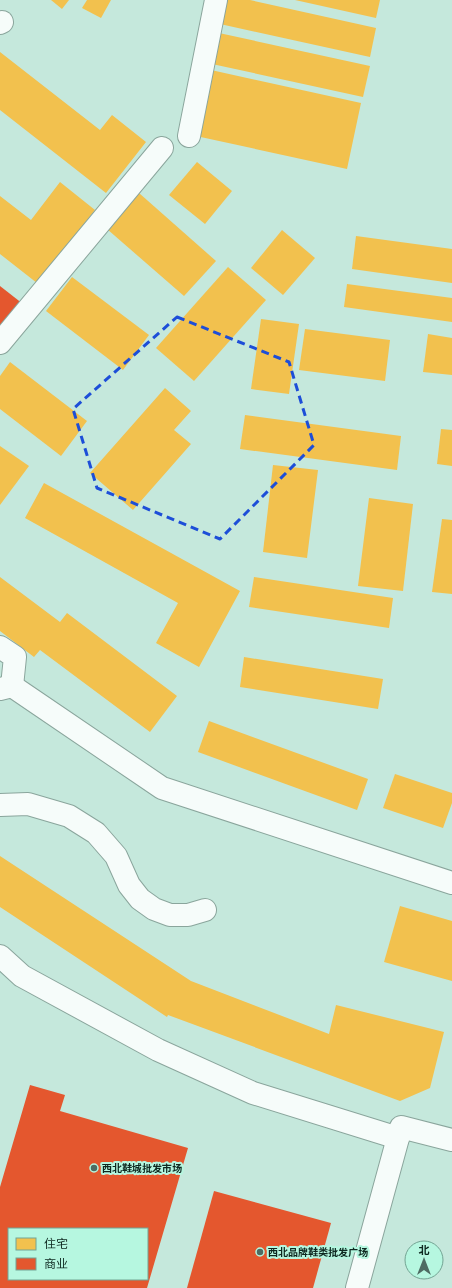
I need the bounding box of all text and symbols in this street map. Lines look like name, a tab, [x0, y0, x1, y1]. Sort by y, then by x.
place label: 西北鞋城批发市场	[102, 1162, 182, 1175]
marker: 西北鞋城批发市场	[89, 1163, 99, 1173]
legend	[8, 1228, 148, 1280]
text: 住宅	[44, 1236, 68, 1252]
north arrow	[404, 1240, 444, 1280]
text: 北	[419, 1243, 430, 1257]
place label: 西北品牌鞋类批发广场	[268, 1246, 368, 1259]
marker: 西北品牌鞋类批发广场	[255, 1247, 265, 1257]
text: 商业	[44, 1256, 68, 1272]

